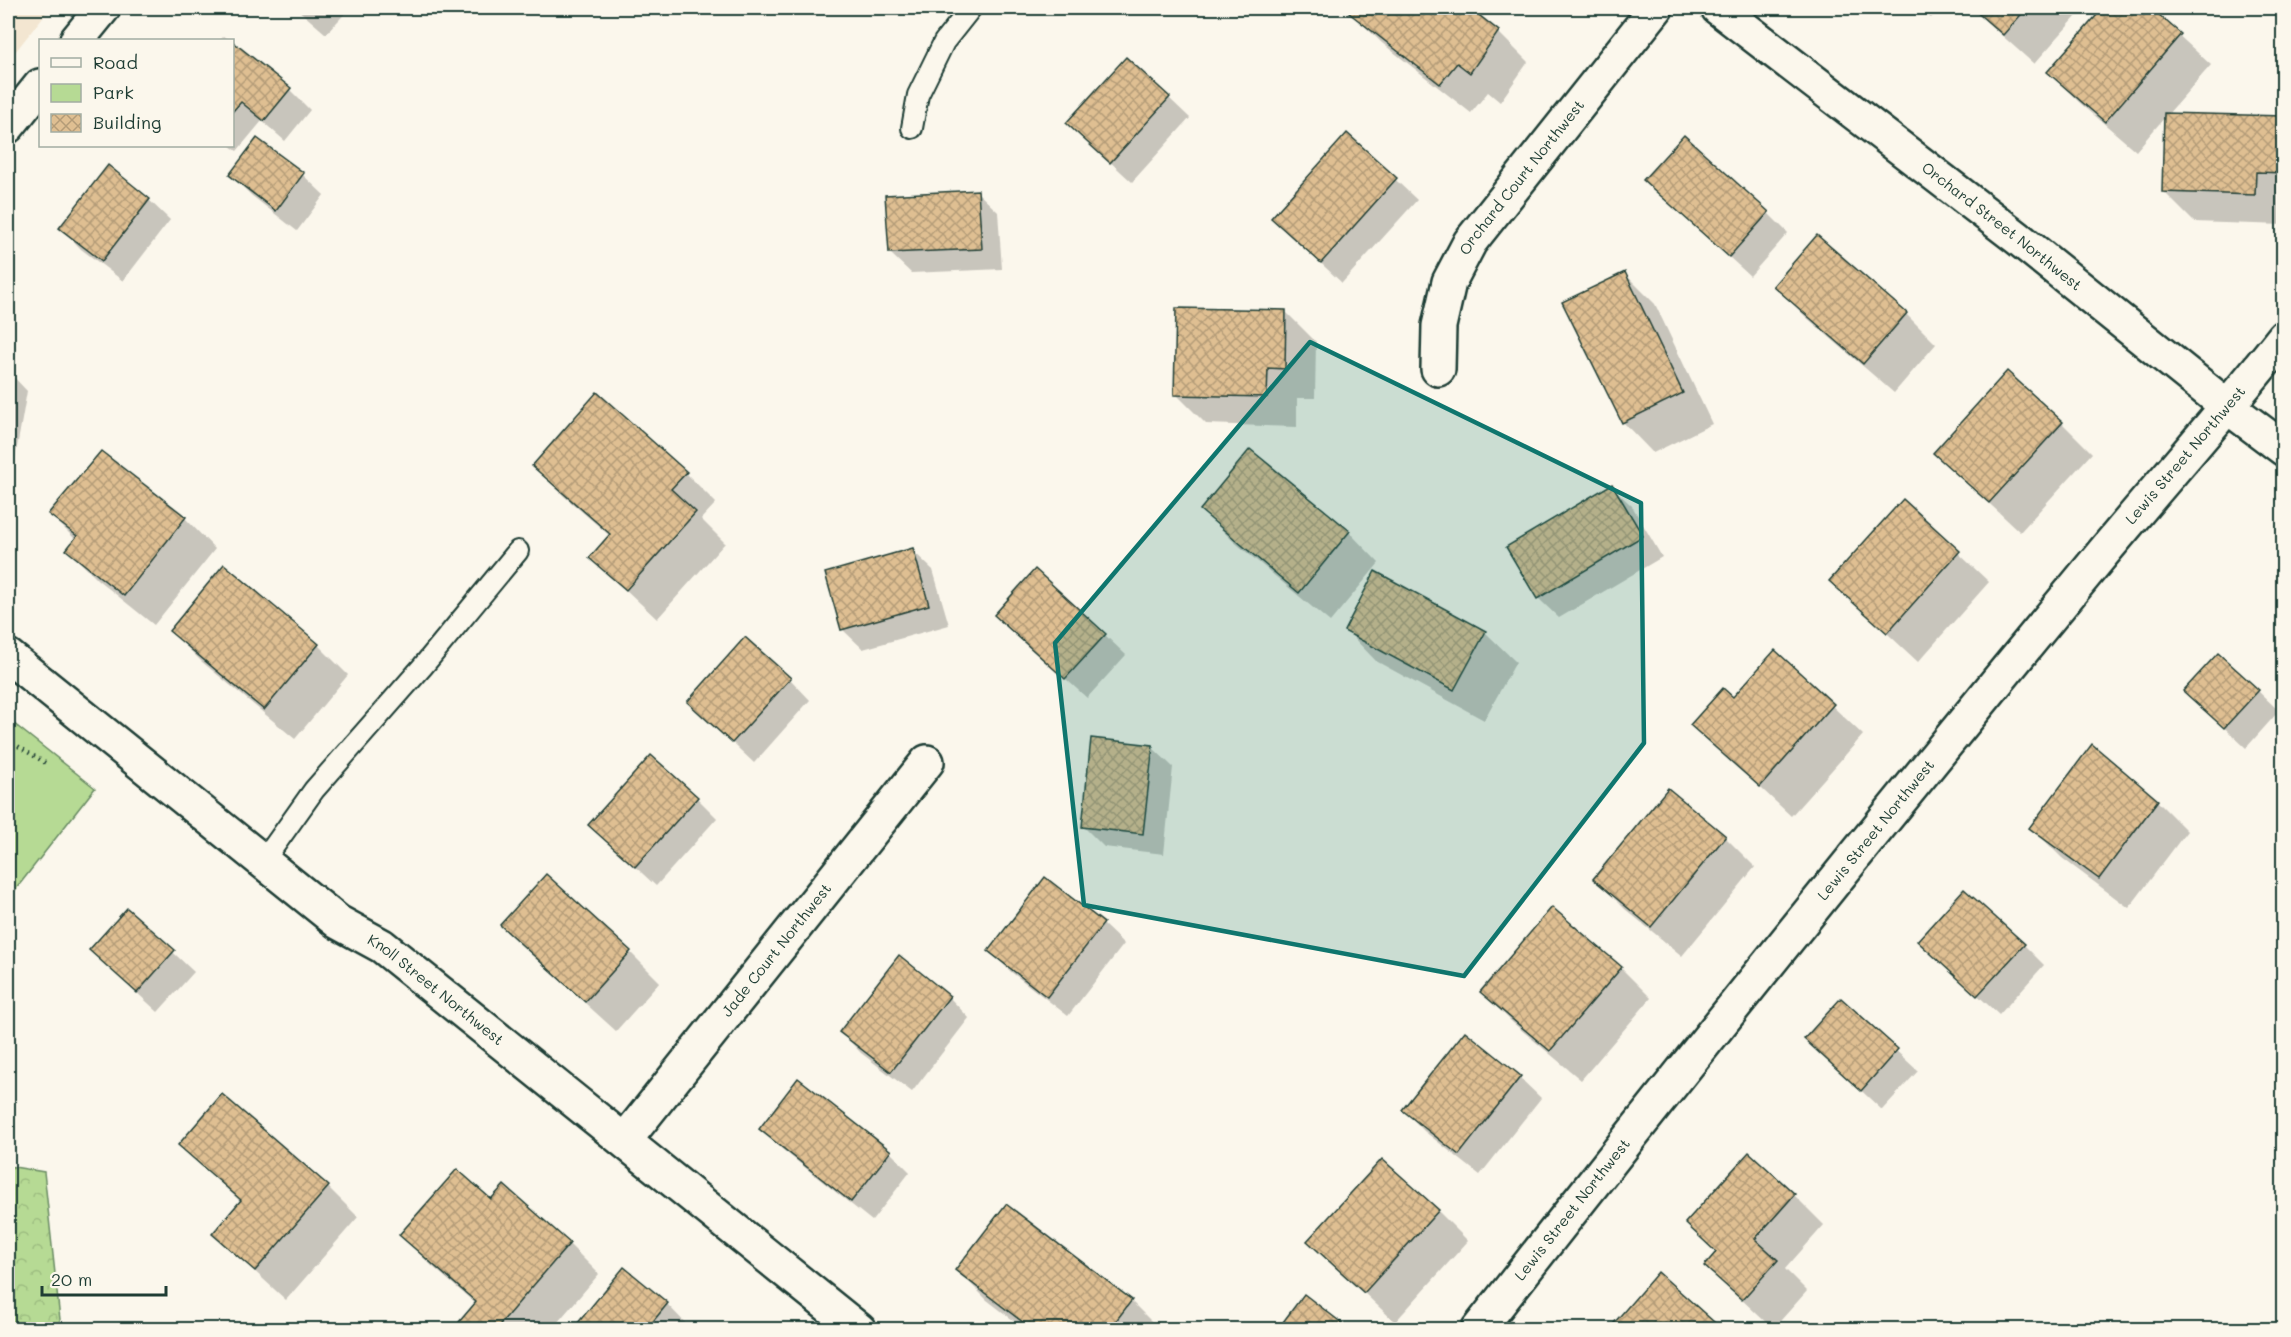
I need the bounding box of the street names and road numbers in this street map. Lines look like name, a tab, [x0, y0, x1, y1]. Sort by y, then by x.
street label: Orchard Court Northwest	[1454, 95, 1588, 258]
street label: Orchard Street Northwest	[1918, 157, 2086, 295]
street label: Lewis Street Northwest	[2120, 381, 2249, 528]
street label: Lewis Street Northwest	[1812, 755, 1938, 904]
street label: Jade Court Northwest	[716, 879, 835, 1020]
street label: Knoll Street Northwest	[364, 929, 508, 1049]
street label: Lewis Street Northwest	[1510, 1134, 1634, 1284]

